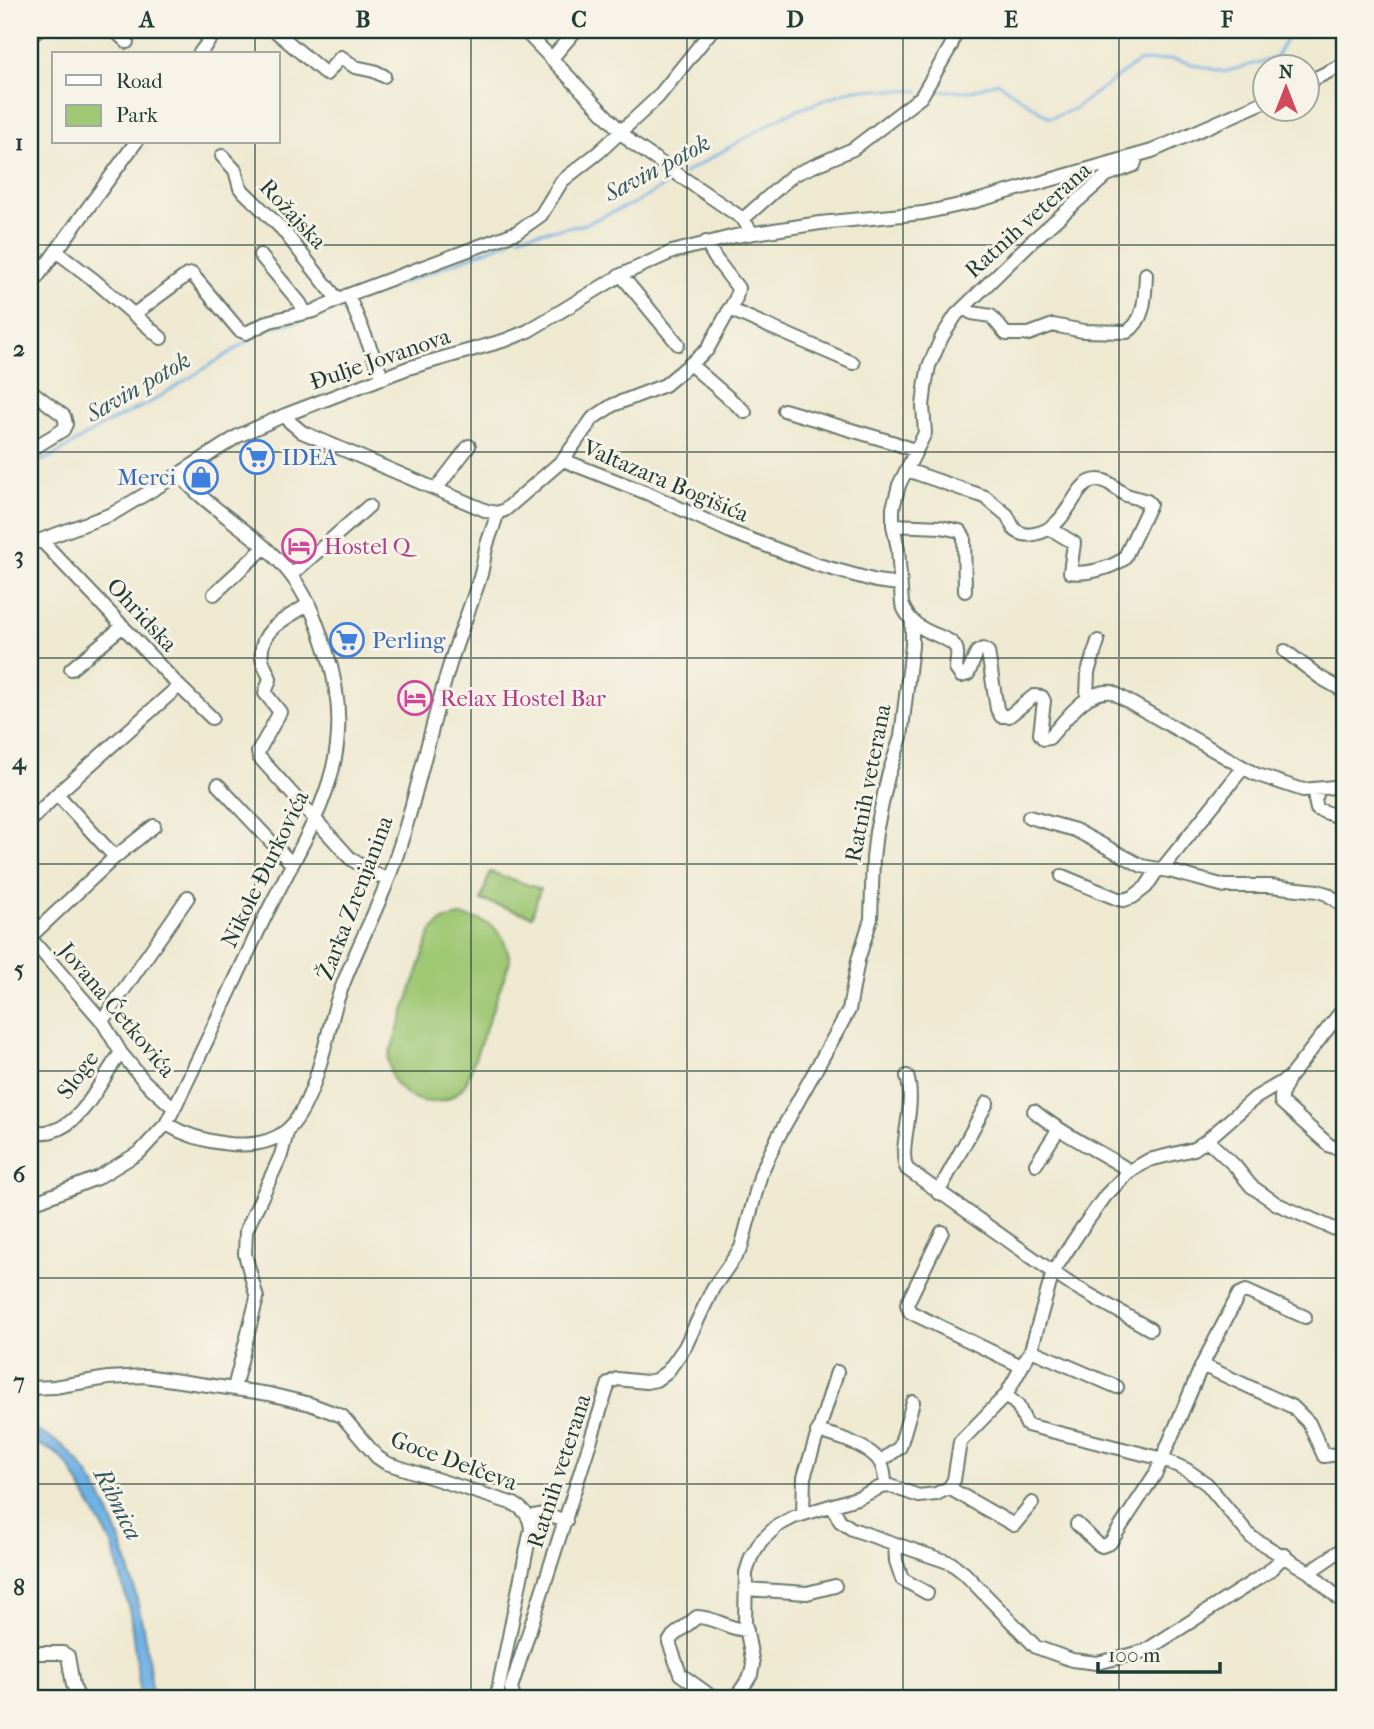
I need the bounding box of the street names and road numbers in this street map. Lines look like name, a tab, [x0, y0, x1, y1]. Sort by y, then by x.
street label: Ratnih veterana	[959, 156, 1097, 284]
street label: Rožajska	[254, 173, 332, 255]
street label: Đulje Jovanova	[306, 322, 454, 396]
street label: Valtazara Bogišića	[578, 434, 753, 528]
street label: Ohridska	[101, 573, 183, 658]
street label: Ratnih veterana	[839, 701, 897, 864]
street label: Nikole Đurkovića	[215, 786, 315, 952]
street label: Žarka Zrenjanina	[311, 812, 399, 984]
street label: Jovana Ćetkovića	[52, 936, 181, 1083]
street label: Sloge	[51, 1045, 105, 1105]
street label: Ratnih veterana	[521, 1390, 597, 1551]
street label: Goce Delčeva	[387, 1426, 521, 1496]

